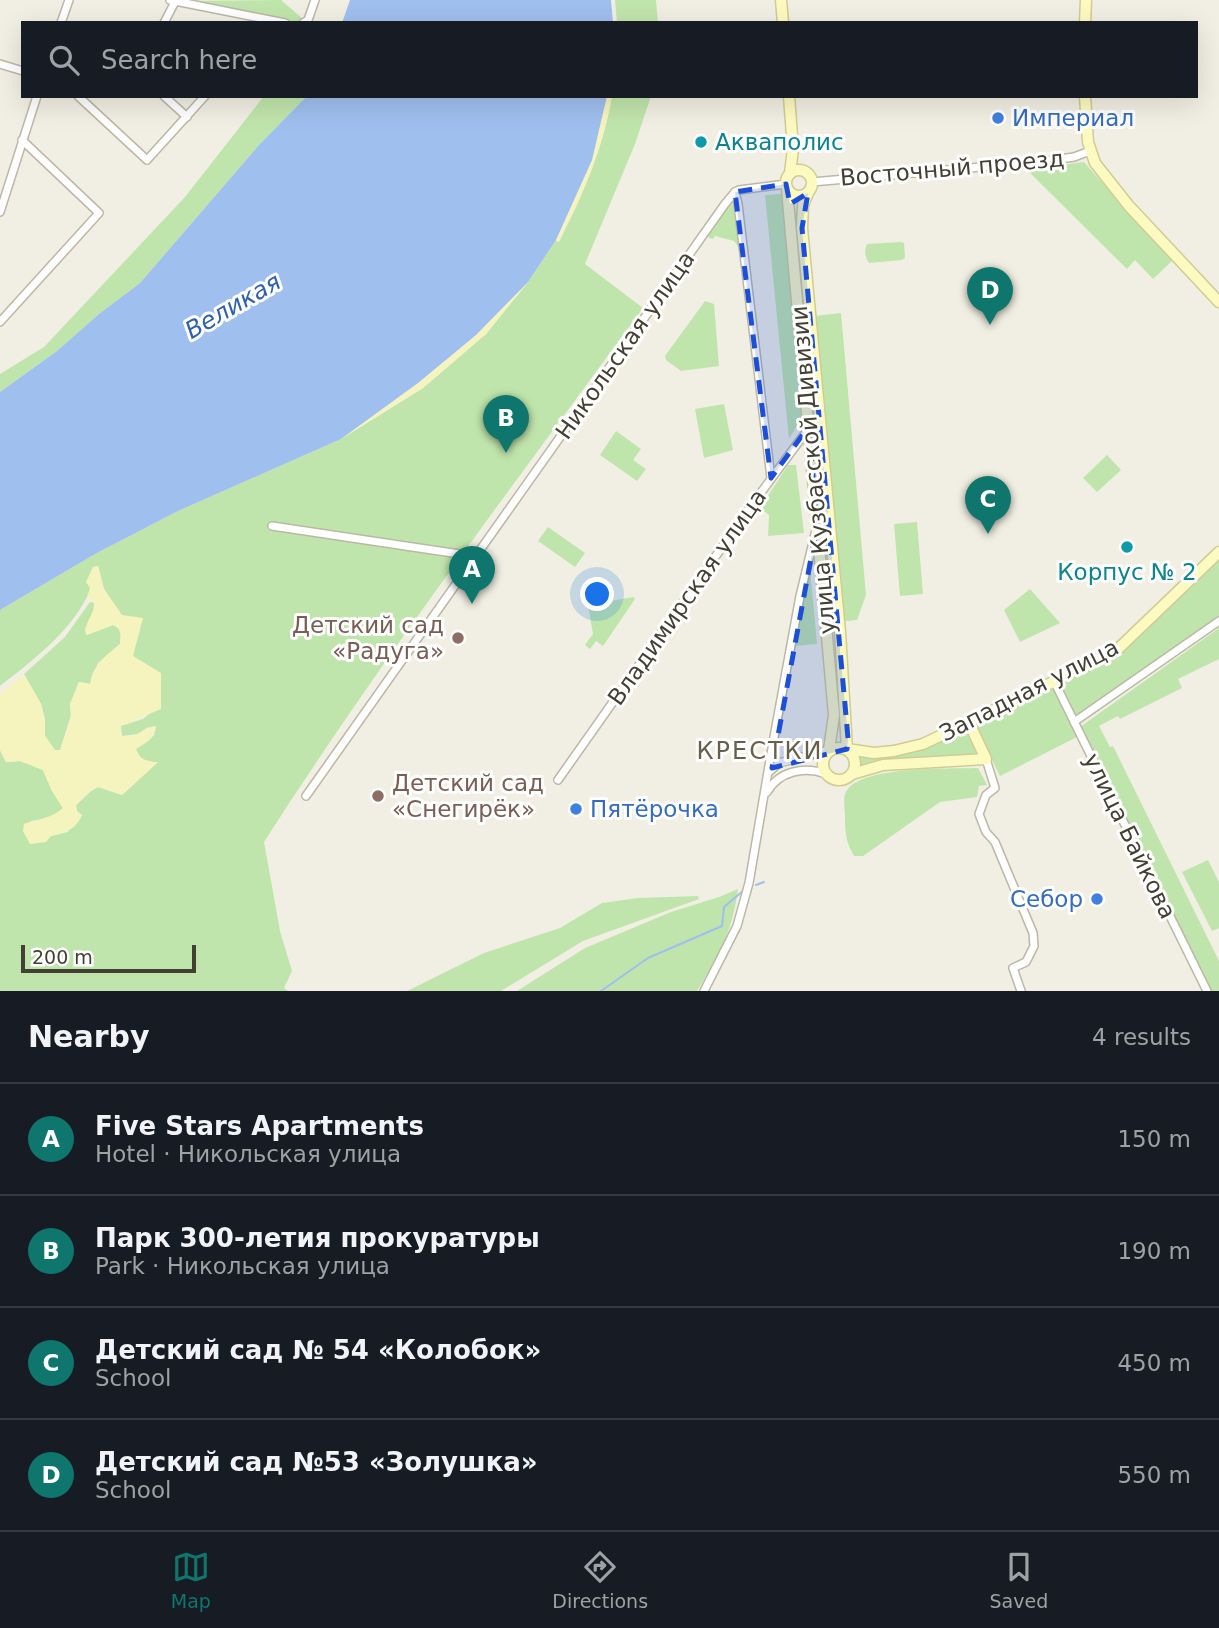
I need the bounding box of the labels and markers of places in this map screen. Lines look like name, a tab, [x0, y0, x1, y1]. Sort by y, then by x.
place label: Империал	[1012, 105, 1134, 131]
marker: Империал	[990, 110, 1006, 126]
place label: Акваполис	[715, 129, 844, 155]
marker: Акваполис	[693, 134, 709, 150]
pin: D	[967, 267, 1013, 325]
pin: B	[483, 395, 529, 453]
pin: C	[965, 476, 1011, 534]
marker: Корпус № 2	[1119, 539, 1135, 555]
pin: A	[449, 546, 495, 604]
place label: Корпус № 2	[1057, 559, 1197, 585]
place label: Детский сад «Радуга»	[292, 612, 444, 664]
marker: Детский сад «Радуга»	[450, 630, 466, 646]
place label: Детский сад «Снегирёк»	[392, 770, 544, 822]
marker: Детский сад «Снегирёк»	[370, 788, 386, 804]
place label: Пятёрочка	[590, 796, 719, 822]
marker: Пятёрочка	[568, 801, 584, 817]
place label: Себор	[1010, 886, 1083, 912]
marker: Себор	[1089, 891, 1105, 907]

